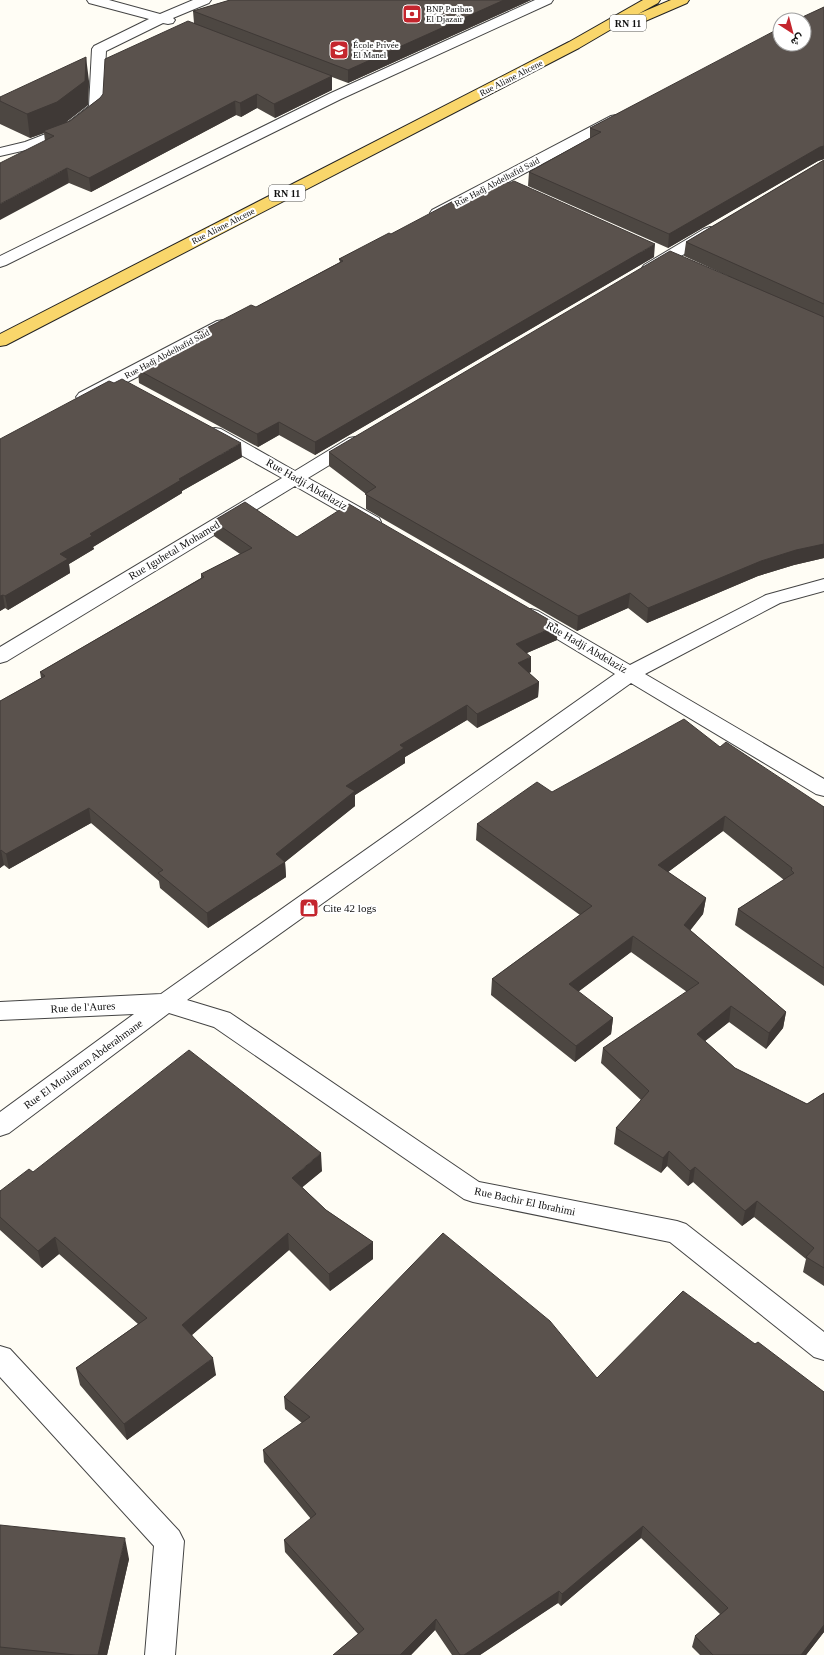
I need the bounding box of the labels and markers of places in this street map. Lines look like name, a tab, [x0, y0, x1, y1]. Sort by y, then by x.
bank icon: BNP Paribas El Djazaïr	[401, 3, 423, 25]
place label: BNP Paribas El Djazaïr	[426, 4, 472, 24]
school or university icon: École Privée El Manel	[328, 39, 350, 61]
place label: École Privée El Manel	[353, 40, 399, 60]
shop icon: Cite 42 logs	[298, 897, 320, 919]
place label: Cite 42 logs	[323, 902, 376, 914]

